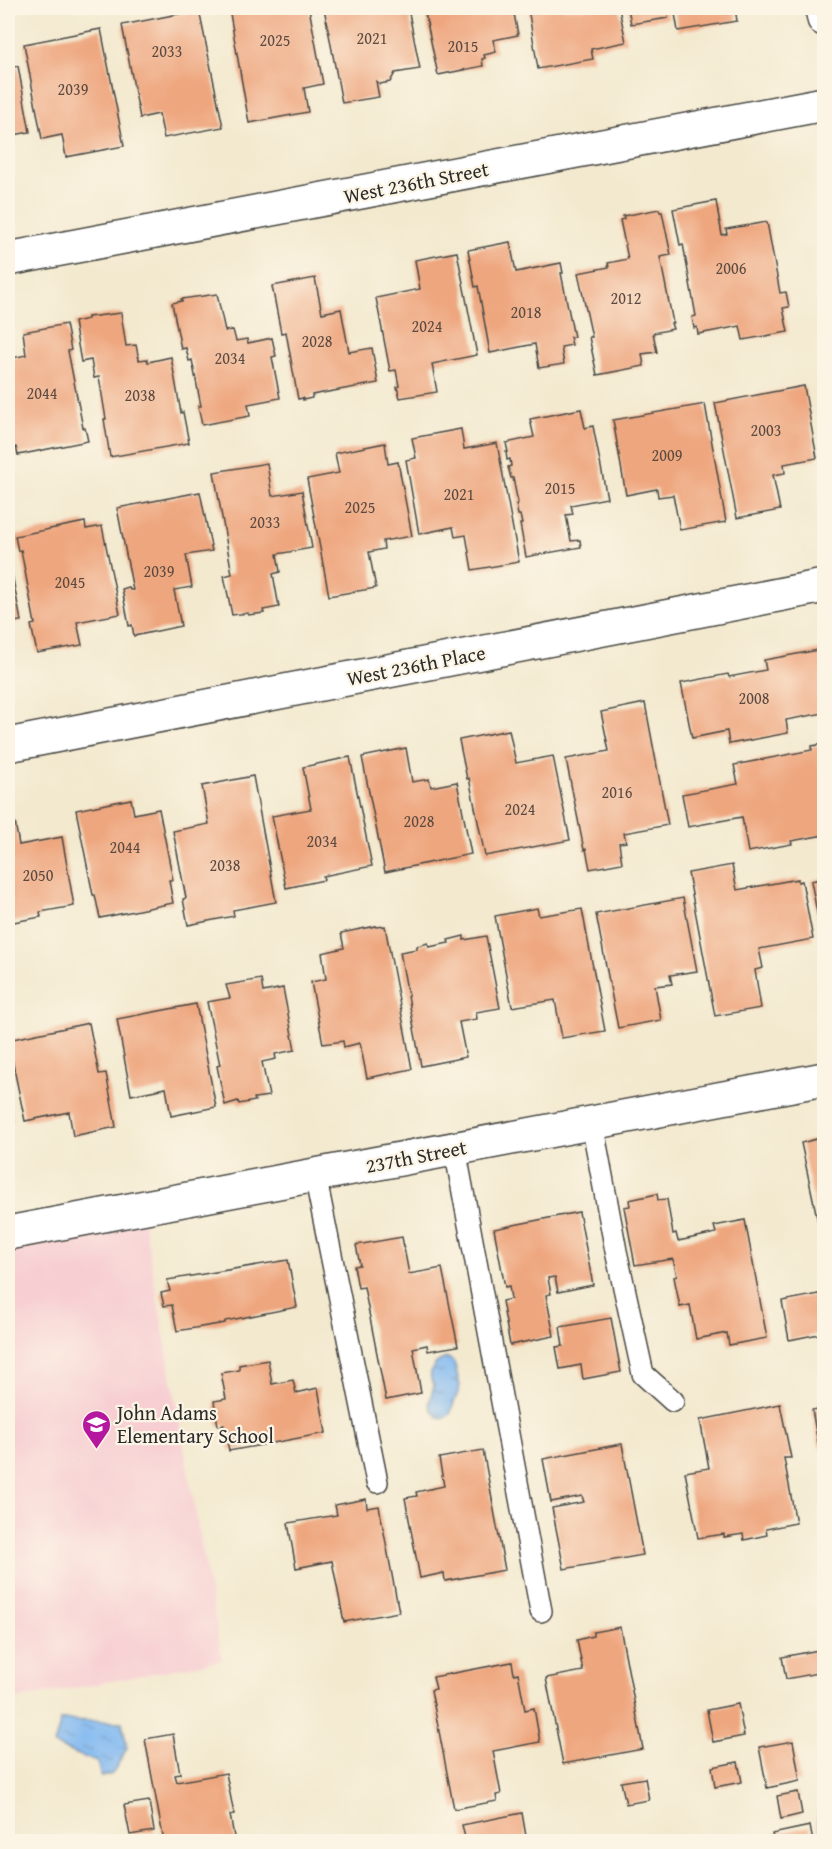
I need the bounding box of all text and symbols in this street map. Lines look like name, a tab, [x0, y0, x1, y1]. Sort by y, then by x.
house number: 2021	[357, 26, 387, 50]
house number: 2025	[260, 28, 290, 52]
house number: 2015	[448, 34, 478, 58]
house number: 2033	[152, 39, 182, 63]
house number: 2039	[58, 77, 89, 101]
street label: West 236th Street	[341, 154, 491, 210]
house number: 2006	[716, 256, 747, 280]
house number: 2012	[611, 286, 641, 310]
house number: 2018	[511, 300, 542, 324]
house number: 2024	[412, 314, 443, 338]
house number: 2028	[302, 329, 333, 353]
house number: 2034	[215, 346, 246, 370]
house number: 2044	[27, 381, 58, 405]
house number: 2038	[125, 383, 156, 407]
house number: 2003	[751, 418, 781, 442]
house number: 2009	[652, 443, 683, 467]
house number: 2015	[545, 476, 575, 500]
house number: 2021	[444, 482, 474, 506]
house number: 2025	[345, 495, 375, 519]
house number: 2033	[250, 510, 280, 534]
house number: 2039	[144, 559, 175, 583]
house number: 2045	[55, 570, 85, 594]
street label: West 236th Place	[344, 637, 488, 693]
house number: 2008	[739, 686, 770, 710]
house number: 2016	[602, 780, 633, 804]
house number: 2024	[505, 797, 536, 821]
house number: 2028	[404, 809, 435, 833]
house number: 2034	[307, 829, 338, 853]
house number: 2044	[110, 835, 141, 859]
house number: 2038	[210, 853, 241, 877]
house number: 2050	[23, 863, 54, 887]
street label: 237th Street	[363, 1132, 469, 1180]
place label: John Adams Elementary School	[114, 1398, 274, 1450]
school or university icon: John Adams Elementary School	[80, 1408, 112, 1450]

